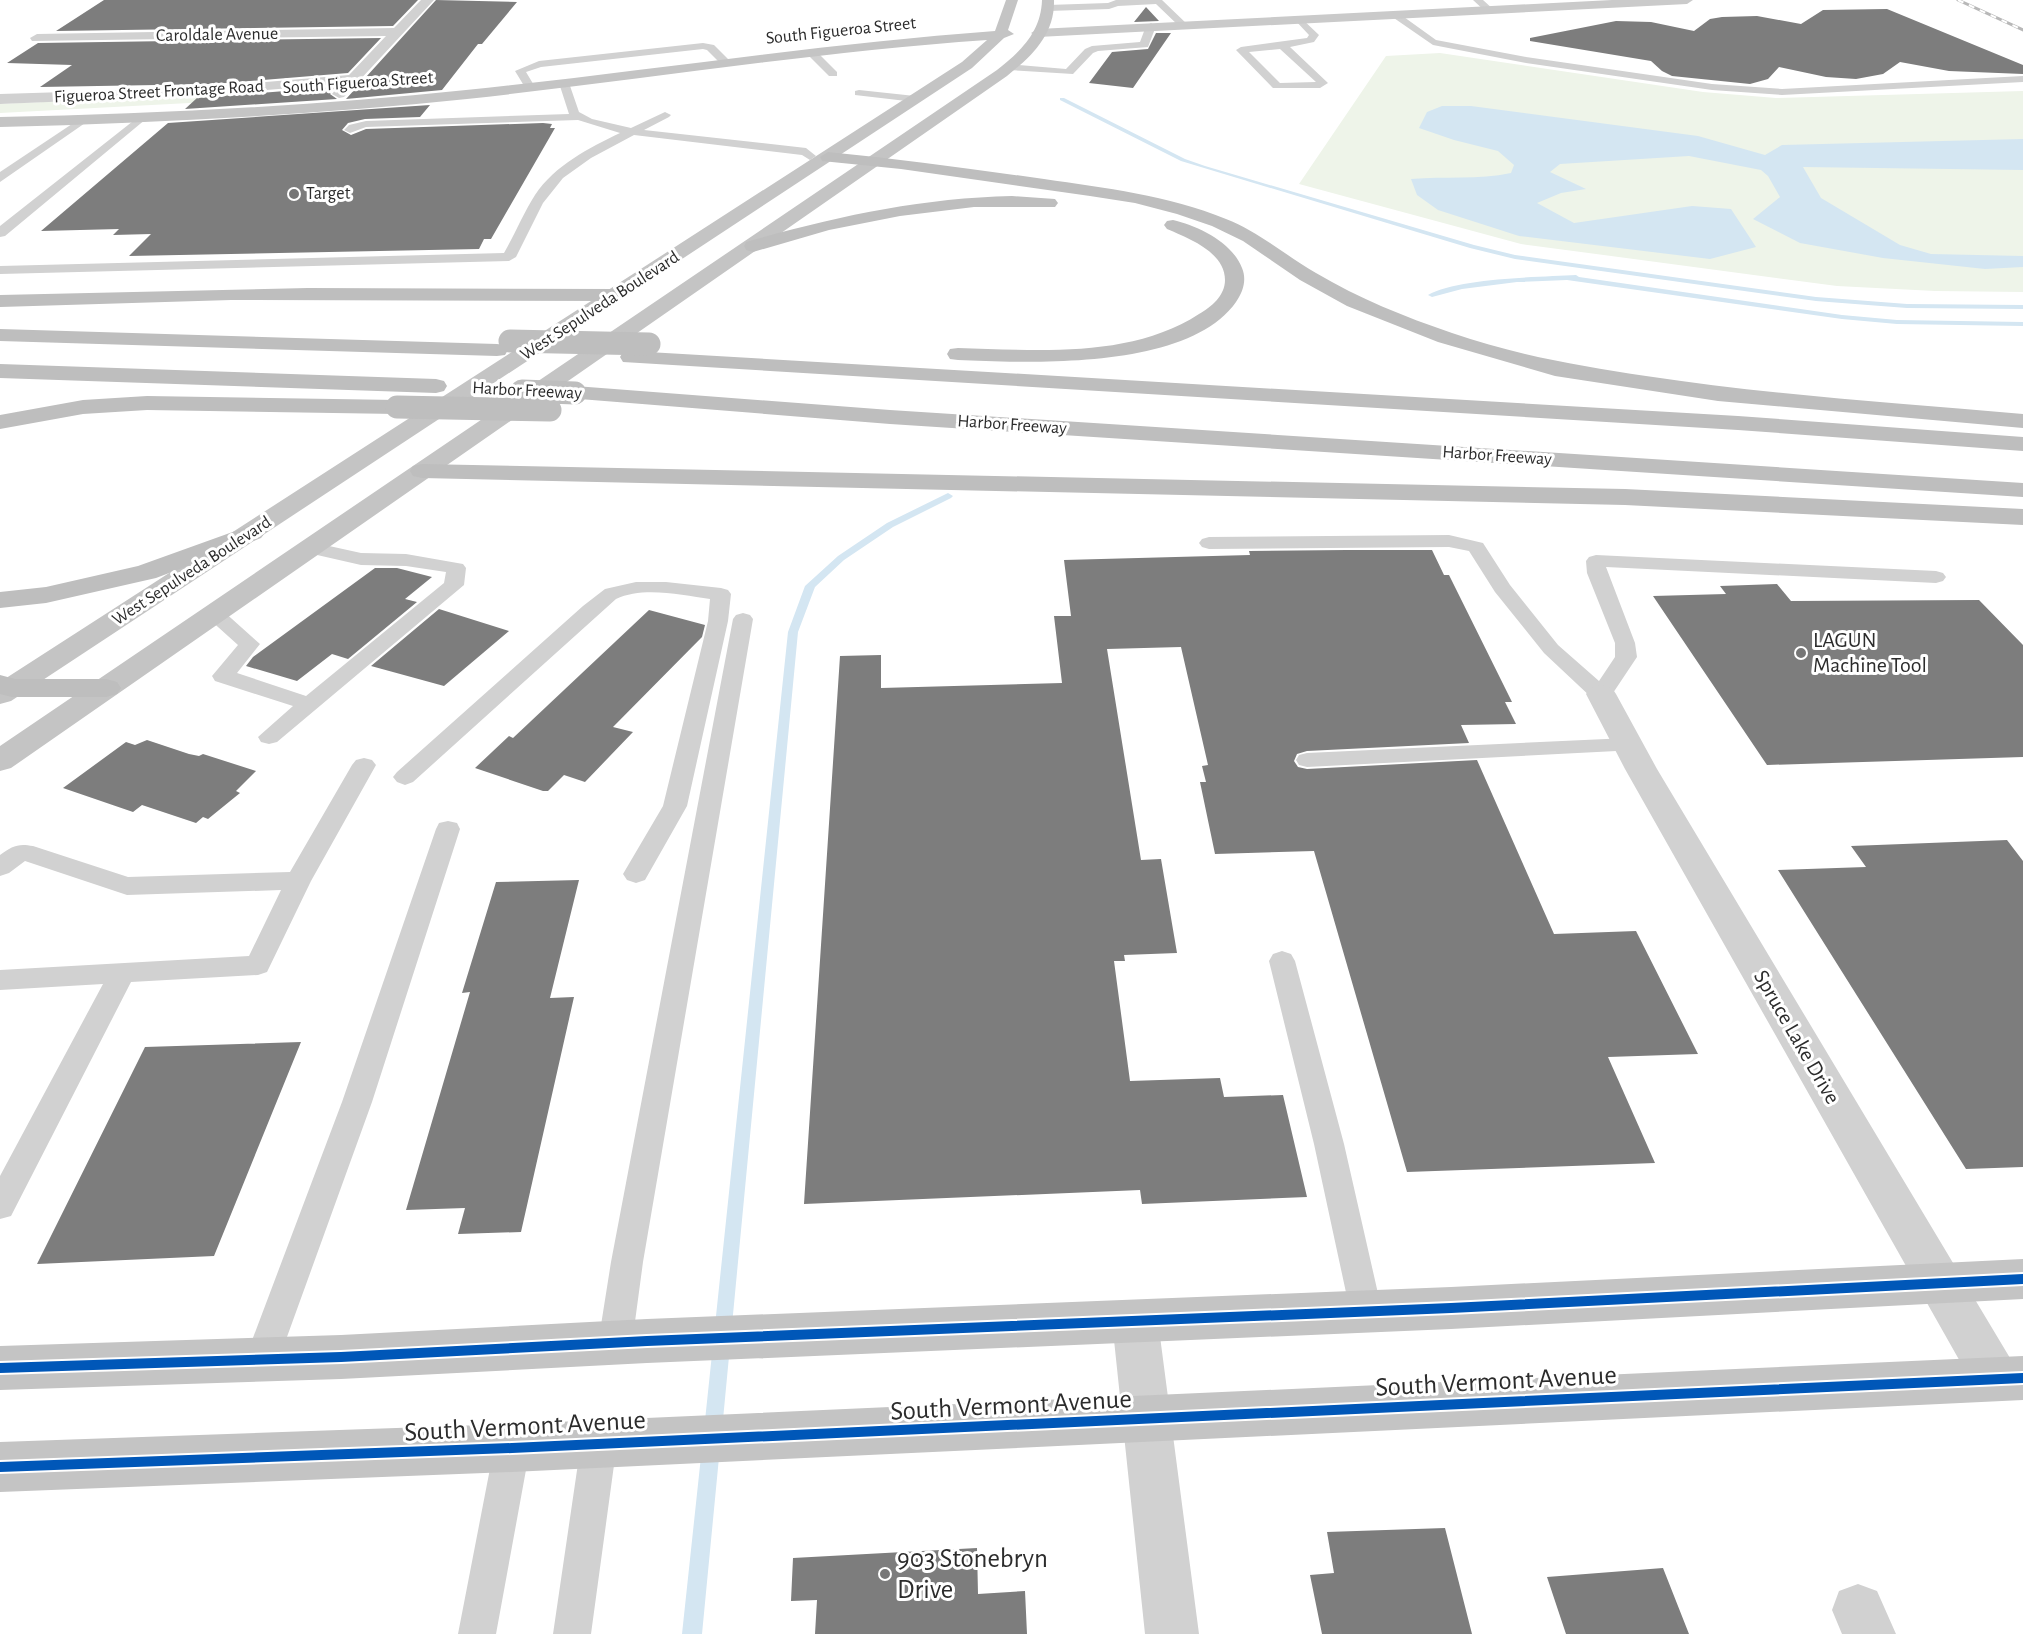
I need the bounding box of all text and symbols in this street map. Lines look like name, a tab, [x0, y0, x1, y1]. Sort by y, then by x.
street label: South Figueroa Street	[765, 14, 917, 48]
street label: Caroldale Avenue	[156, 25, 278, 45]
street label: South Figueroa Street	[282, 69, 434, 97]
street label: Figueroa Street Frontage Road	[53, 78, 265, 106]
place label: Target	[306, 185, 351, 203]
marker: Target	[287, 187, 301, 201]
street label: West Sepulveda Boulevard	[517, 248, 683, 364]
street label: Harbor Freeway	[472, 379, 583, 403]
street label: Harbor Freeway	[957, 412, 1068, 438]
street label: Harbor Freeway	[1442, 443, 1553, 469]
street label: West Sepulveda Boulevard	[109, 513, 275, 629]
place label: LAGUN Machine Tool	[1813, 629, 1927, 676]
marker: LAGUN Machine Tool	[1794, 646, 1808, 660]
street label: Spruce Lake Drive	[1750, 966, 1844, 1108]
street label: South Vermont Avenue	[1375, 1361, 1617, 1401]
street label: South Vermont Avenue	[890, 1385, 1132, 1425]
street label: South Vermont Avenue	[404, 1406, 646, 1446]
place label: 903 Stonebryn Drive	[897, 1545, 1048, 1603]
marker: 903 Stonebryn Drive	[878, 1567, 892, 1581]

